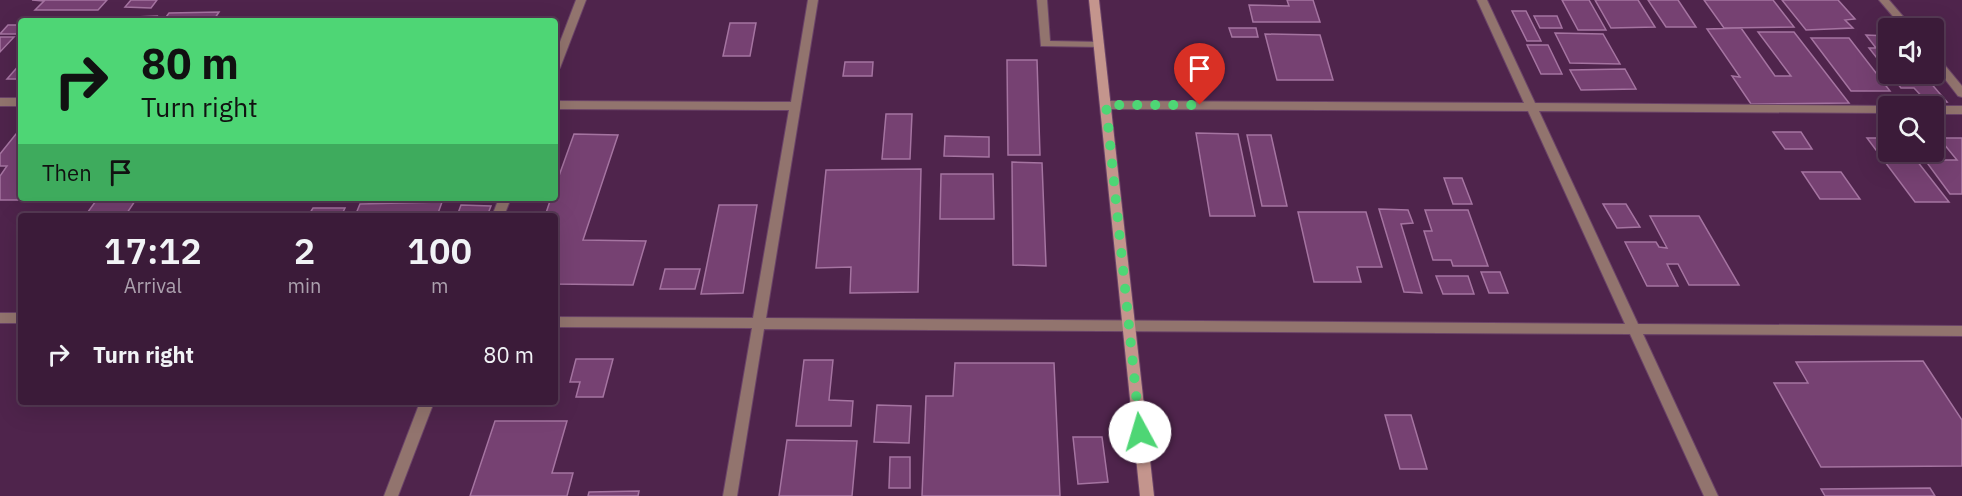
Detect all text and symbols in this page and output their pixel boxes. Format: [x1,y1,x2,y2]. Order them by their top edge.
map controls [1878,18,1944,162]
button: sound [1878,18,1944,84]
text: 80 m [141,36,239,91]
icon: right [42,42,120,120]
pin [1174,43,1225,105]
icon: arrive [1183,52,1216,85]
text: Turn right [141,89,258,124]
button: search [1878,96,1944,162]
icon: arrive [104,156,137,189]
text: Then [42,158,92,187]
text: 17:12 [104,227,202,274]
text: 2 [294,227,315,274]
text: 100 [407,227,472,274]
text: Arrival [124,272,182,299]
text: min [288,272,321,299]
text: m [431,272,448,299]
icon: right [42,338,75,371]
text: Turn right [93,340,194,369]
text: 80 m [483,340,534,369]
position arrow [1108,400,1172,464]

